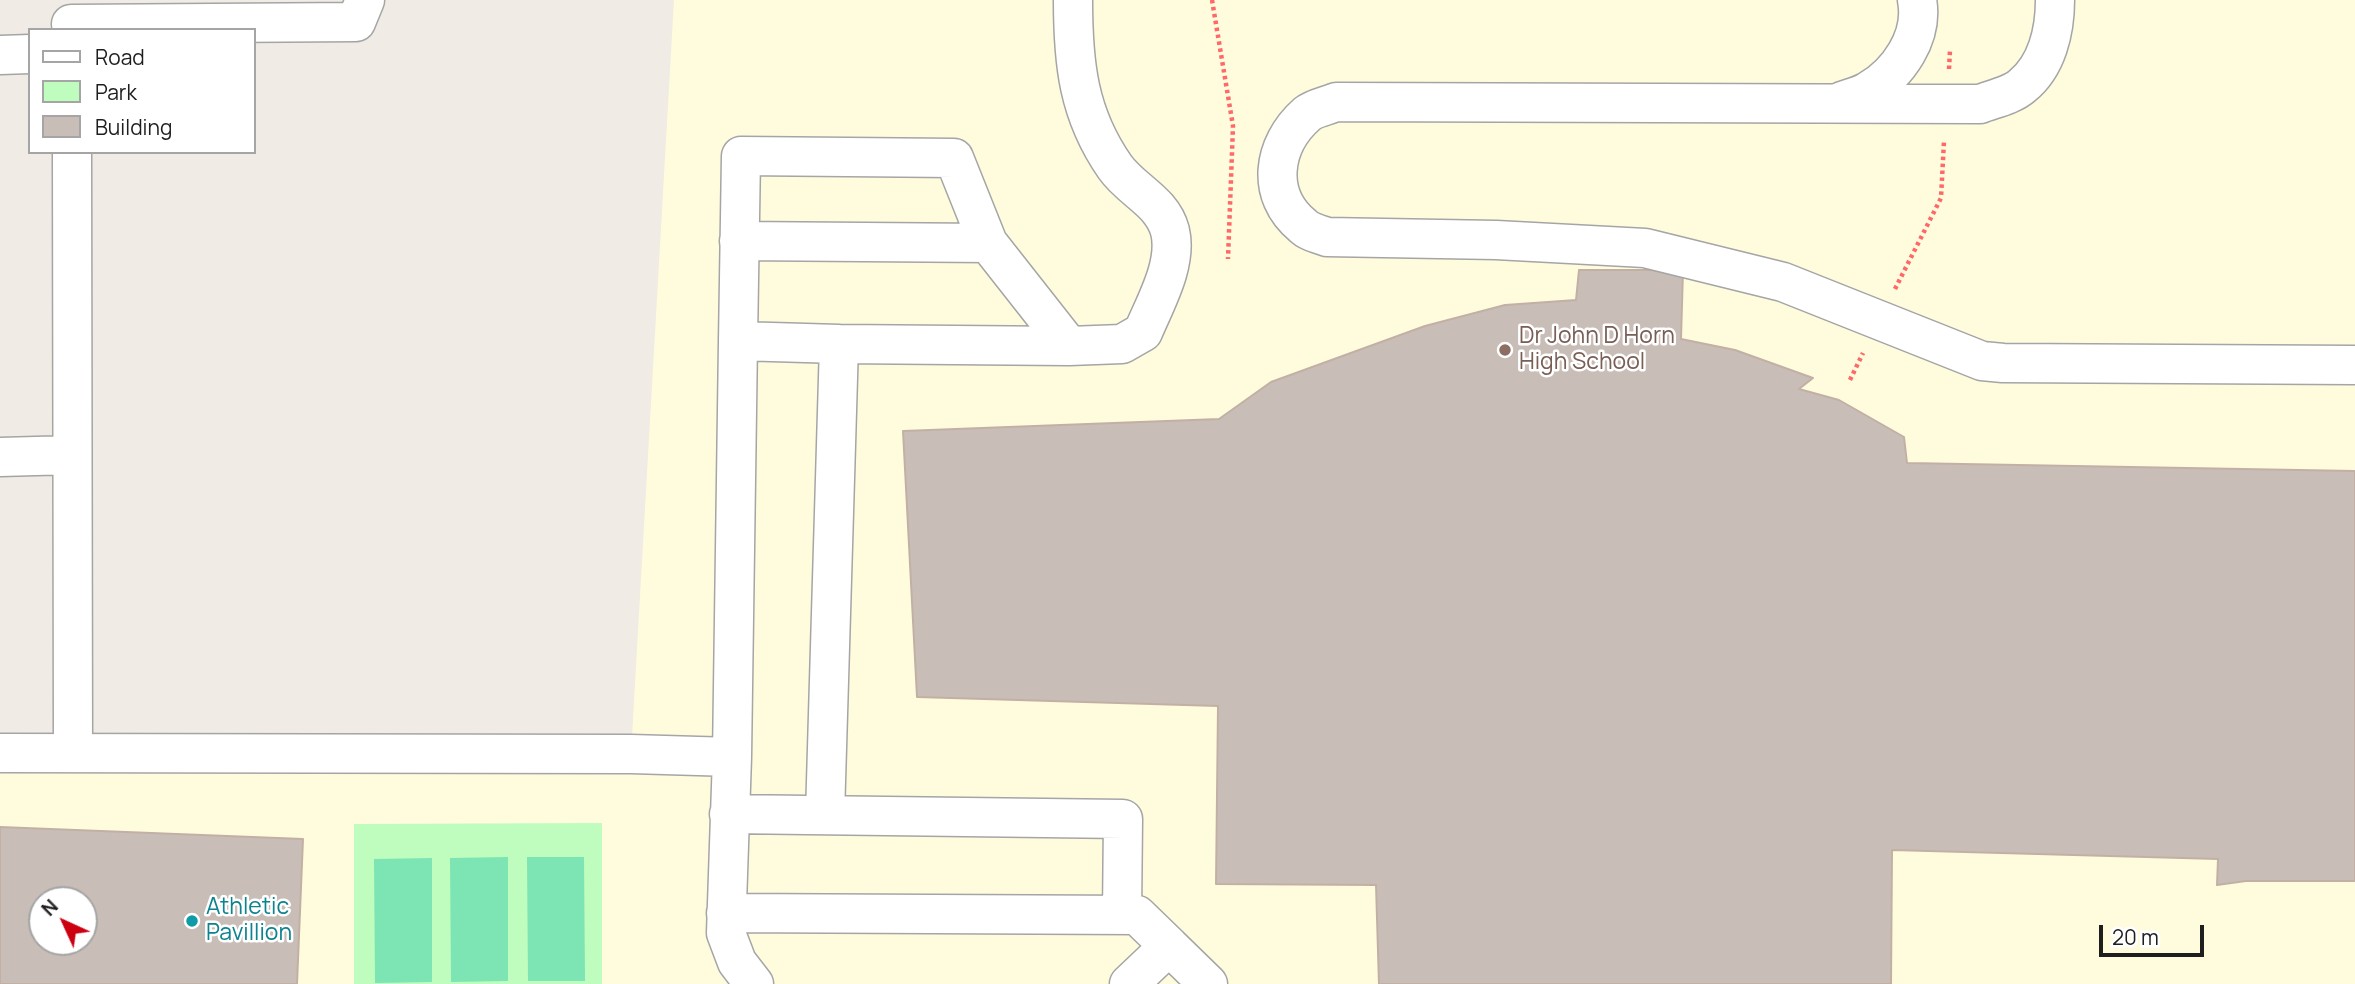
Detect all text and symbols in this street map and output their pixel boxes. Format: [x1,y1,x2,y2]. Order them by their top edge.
legend [28,28,256,154]
text: Road [95,43,145,71]
text: Park [95,78,137,106]
text: Building [95,113,172,141]
place label: Dr John D Horn High School [1519,323,1675,377]
marker: Dr John D Horn High School [1497,342,1513,358]
north arrow [28,886,98,956]
text: N [36,894,64,922]
place label: Athletic Pavillion [206,894,292,948]
scale bar [2103,911,2208,955]
marker: Athletic Pavillion [184,913,200,929]
text: 20 m [2112,923,2159,951]

